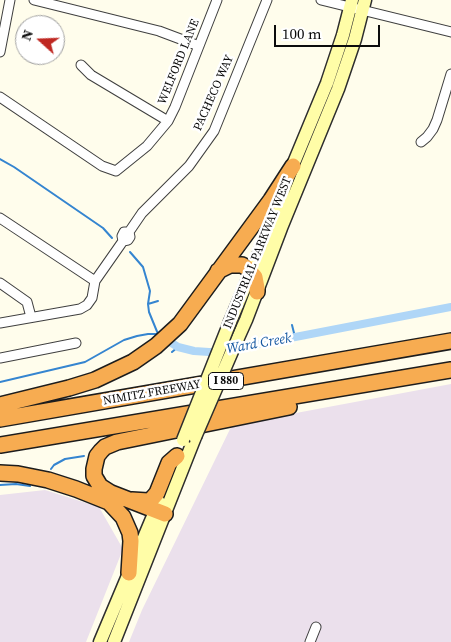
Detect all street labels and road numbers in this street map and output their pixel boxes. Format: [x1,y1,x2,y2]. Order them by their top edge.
street label: WELFORD LANE [155,17,203,107]
street label: PACHECO WAY [191,53,237,133]
street label: INDUSTRIAL PARKWAY WEST [221,175,295,331]
road number: I 880 [208,372,244,390]
street label: NIMITZ FREEWAY [102,377,202,409]

